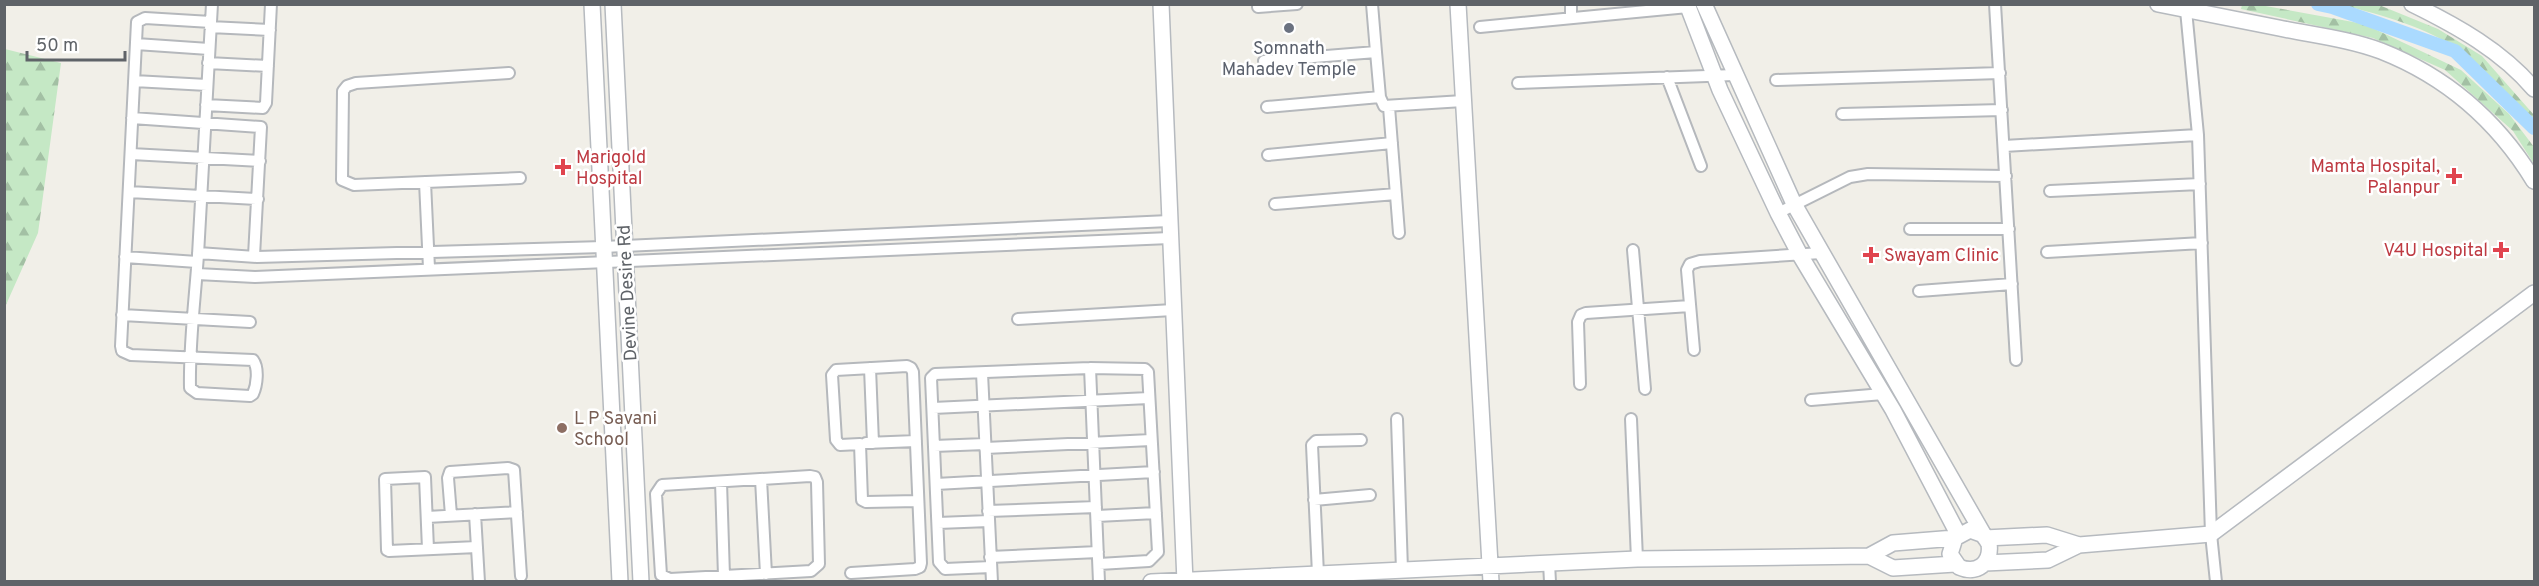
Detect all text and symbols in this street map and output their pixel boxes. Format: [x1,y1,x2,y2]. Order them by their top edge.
marker: Somnath Mahadev Temple [1282,21,1296,35]
scale bar [27,24,124,62]
text: 50 m [36,35,78,58]
place label: Somnath Mahadev Temple [1222,38,1356,82]
place label: Marigold Hospital [576,147,646,191]
place label: Mamta Hospital, Palanpur [2311,156,2440,200]
marker: Marigold Hospital [554,158,572,176]
marker: Mamta Hospital, Palanpur [2445,167,2463,185]
street label: Devine Desire Rd [613,224,644,362]
place label: V4U Hospital [2384,240,2488,263]
marker: V4U Hospital [2492,241,2510,259]
place label: Swayam Clinic [1884,245,1999,268]
marker: Swayam Clinic [1862,246,1880,264]
place label: L P Savani School [574,408,657,452]
marker: L P Savani School [555,421,569,435]

